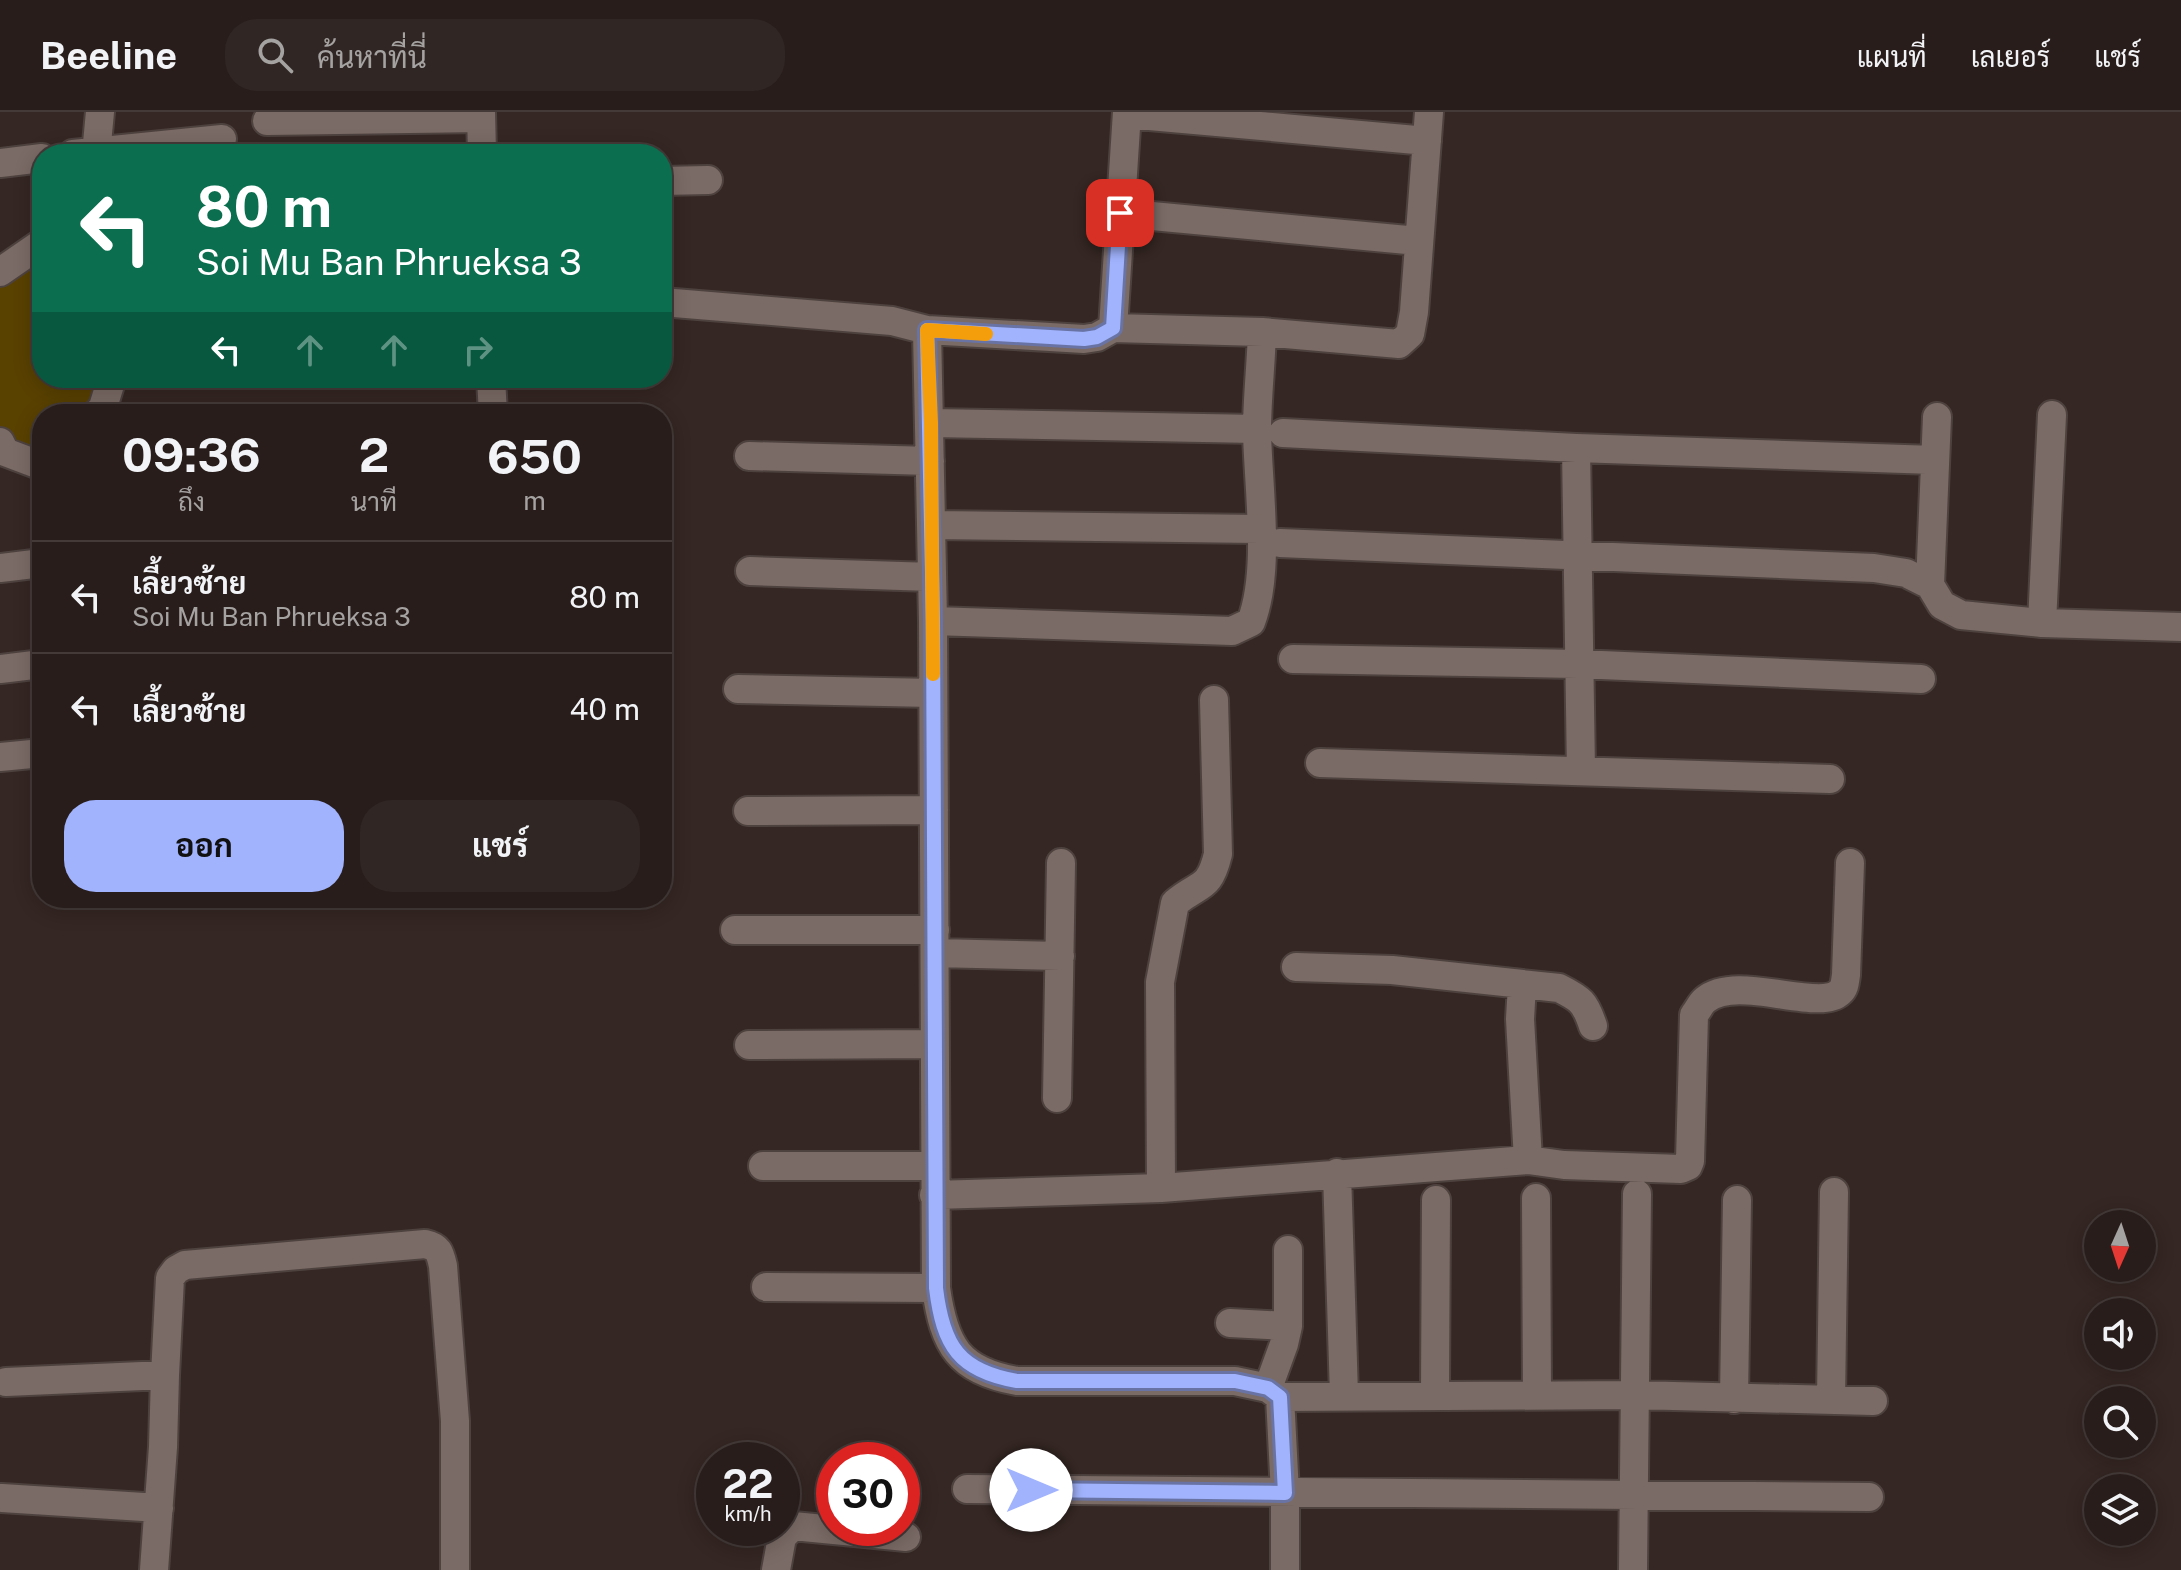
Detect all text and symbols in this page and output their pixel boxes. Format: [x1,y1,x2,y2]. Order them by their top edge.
search box [225,19,785,91]
text: Beeline [40,33,177,78]
icon: search [253,33,297,77]
text: ค้นหาที่นี่ [317,39,427,75]
text: แผนที่ [1857,40,1927,73]
text: เลเยอร์ [1971,40,2050,73]
text: แชร์ [2094,40,2141,73]
text: 80 m [196,174,332,240]
icon: left [64,176,168,280]
pin [1086,179,1154,247]
icon: arrive [1098,191,1142,235]
text: Soi Mu Ban Phrueksa 3 [196,241,582,283]
icon: left [204,328,248,372]
icon: ahead [288,328,332,372]
icon: ahead [372,328,416,372]
icon: right [456,328,500,372]
text: 09:36 [122,426,261,483]
text: 2 [359,426,389,483]
text: 650 [487,428,582,485]
text: m [523,485,546,516]
text: ถึง [178,486,205,517]
text: นาที [351,486,397,517]
text: เลี้ยวซ้าย [132,565,246,601]
icon: left [64,575,108,619]
text: 80 m [569,579,640,615]
text: Soi Mu Ban Phrueksa 3 [132,601,411,632]
icon: left [64,687,108,731]
text: 40 m [570,691,640,727]
text: เลี้ยวซ้าย [132,693,246,729]
button: ออก [64,800,344,892]
button: แชร์ [360,800,640,892]
north arrow [2084,1210,2156,1282]
map controls [2084,1210,2156,1546]
button: sound [2084,1298,2156,1370]
button: search [2084,1386,2156,1458]
speed limit sign: 30 [816,1442,920,1546]
position arrow [989,1448,1073,1532]
text: 22 [723,1460,773,1507]
button: layers [2084,1474,2156,1546]
text: km/h [724,1502,772,1526]

